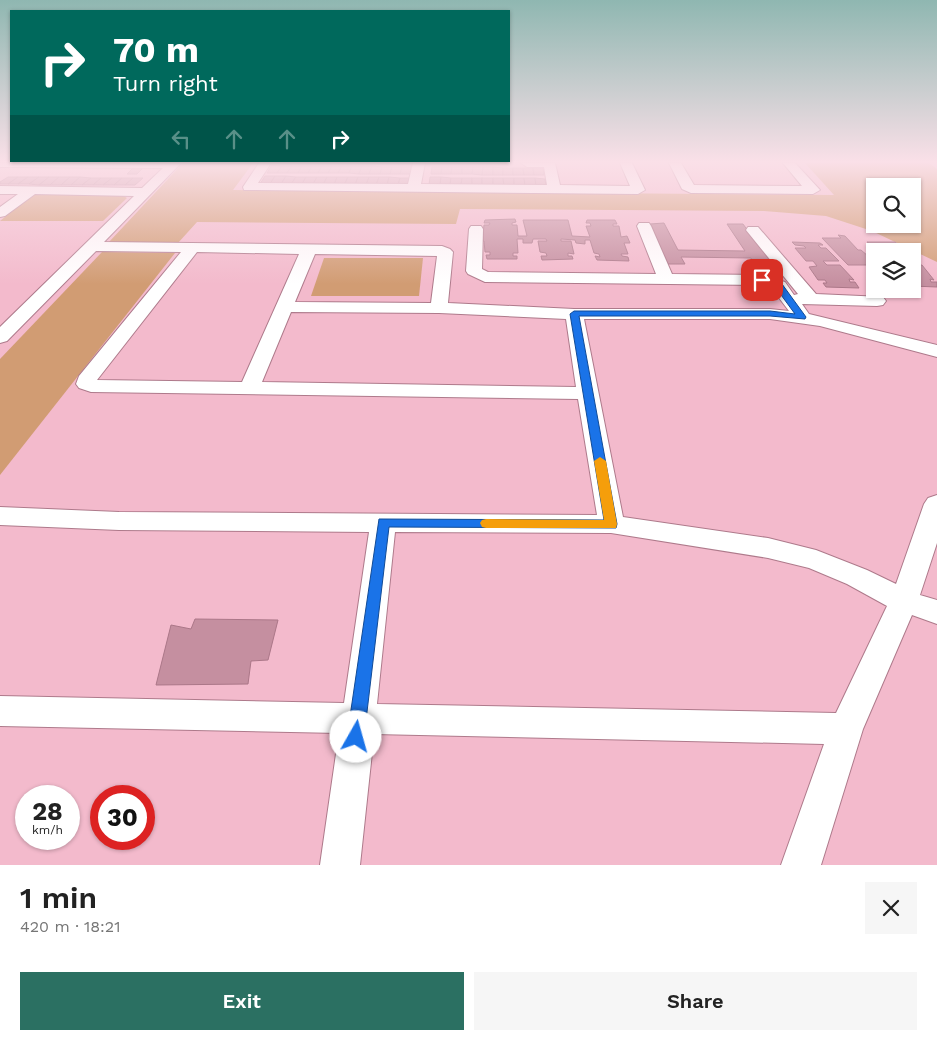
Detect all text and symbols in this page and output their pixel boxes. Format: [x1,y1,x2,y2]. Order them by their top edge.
text: 70 m [113,29,199,71]
icon: right [30,30,95,95]
text: Turn right [113,71,218,96]
icon: left [167,125,195,153]
icon: ahead [220,125,248,153]
icon: ahead [273,125,301,153]
icon: right [326,125,354,153]
map controls [866,178,921,298]
button: search [866,178,921,233]
button: layers [866,243,921,298]
pin [741,259,783,301]
icon: arrive [748,266,776,294]
position arrow [329,710,381,762]
speed limit sign: 30 [90,785,155,850]
text: 28 [32,797,63,826]
text: km/h [32,823,63,837]
text: 1 min [20,880,97,915]
button: close [865,882,917,934]
text: 420 m · 18:21 [20,917,120,936]
button: Exit [20,972,464,1030]
button: Share [474,972,917,1030]

